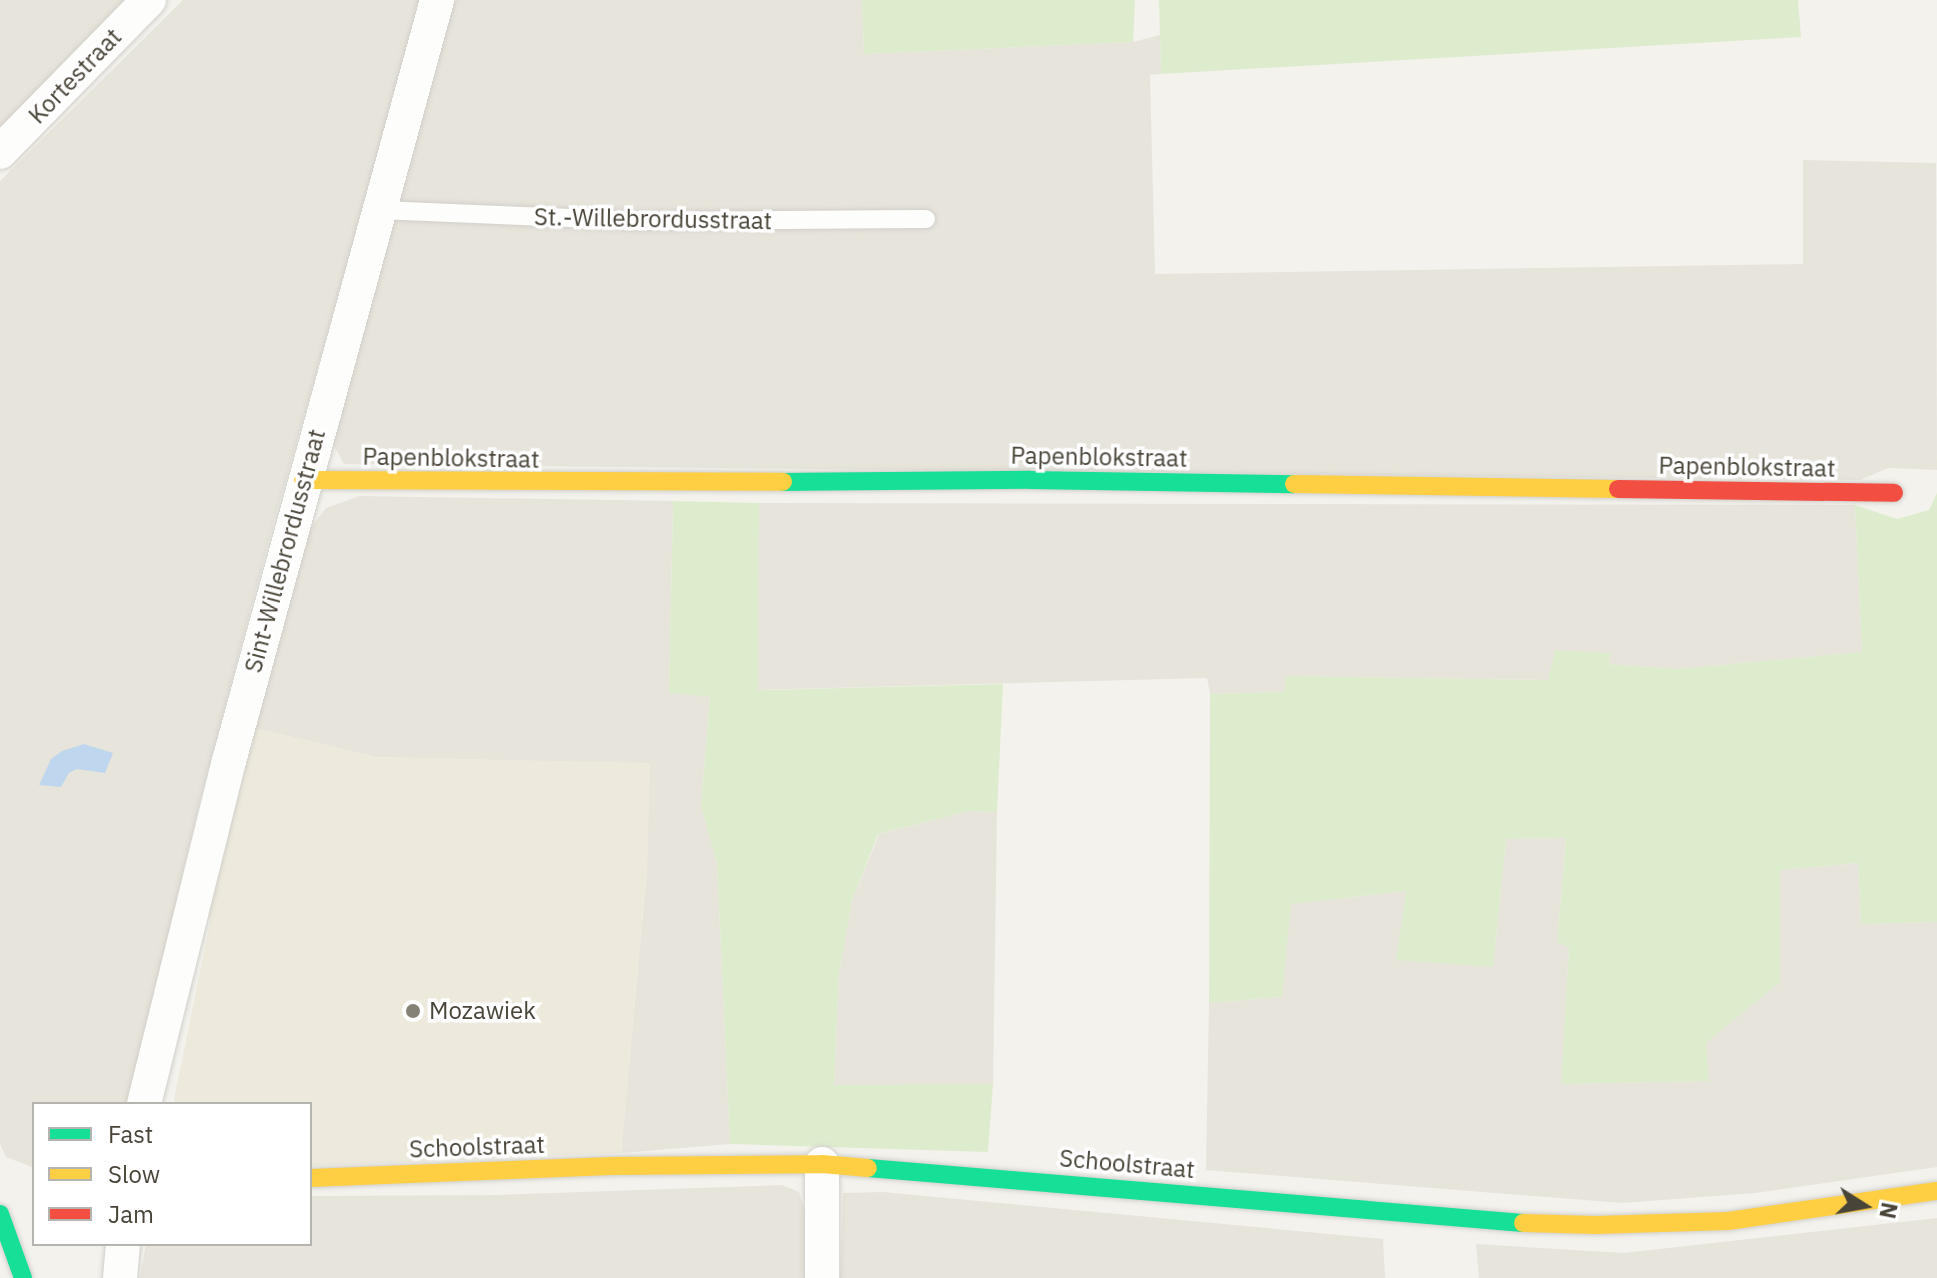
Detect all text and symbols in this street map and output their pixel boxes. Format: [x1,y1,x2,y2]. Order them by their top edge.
street label: Kortestraat [23,22,127,130]
street label: St.-Willebrordusstraat [534,203,772,235]
street label: Sint-Willebrordusstraat [239,426,331,676]
street label: Papenblokstraat [1010,441,1188,473]
street label: Papenblokstraat [362,442,540,474]
street label: Papenblokstraat [1658,451,1836,483]
place label: Mozawiek [429,997,536,1025]
marker: Mozawiek [404,1002,422,1020]
legend [32,1102,312,1246]
text: Fast [108,1118,153,1150]
street label: Schoolstraat [409,1130,545,1164]
street label: Schoolstraat [1058,1144,1196,1184]
text: Slow [108,1158,160,1190]
north arrow [1825,1166,1905,1246]
text: Jam [108,1198,154,1230]
text: N [1873,1200,1905,1221]

